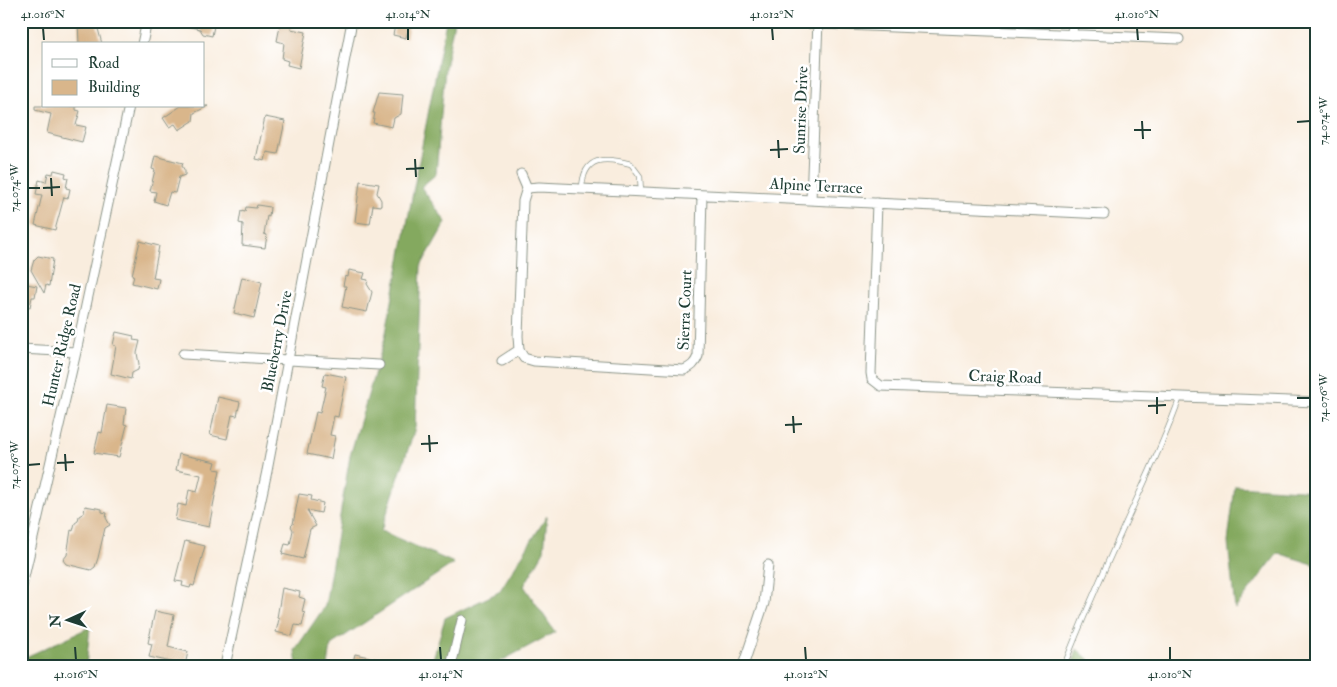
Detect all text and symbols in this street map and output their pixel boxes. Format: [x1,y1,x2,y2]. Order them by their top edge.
text: 41.016°N [21,7,65,22]
text: 41.014°N [386,7,431,22]
text: 41.012°N [750,7,794,22]
text: 41.010°N [1115,7,1159,22]
legend [42,42,205,108]
text: Road [88,54,120,73]
street label: Sunrise Drive [789,66,813,154]
text: Building [88,78,140,97]
text: 74.074°W [1316,96,1331,145]
text: 74.074°W [7,163,22,212]
street label: Alpine Terrace [768,174,863,199]
street label: Sierra Court [674,269,696,351]
street label: Hunter Ridge Road [38,282,86,409]
street label: Blueberry Drive [257,288,297,394]
street label: Craig Road [968,366,1042,388]
text: 74.076°W [1316,373,1331,422]
text: 74.076°W [7,440,22,489]
north arrow [42,594,92,644]
text: N [47,613,64,628]
text: 41.016°N [54,667,98,682]
text: 41.014°N [419,667,464,682]
text: 41.012°N [784,667,828,682]
text: 41.010°N [1148,667,1192,682]

